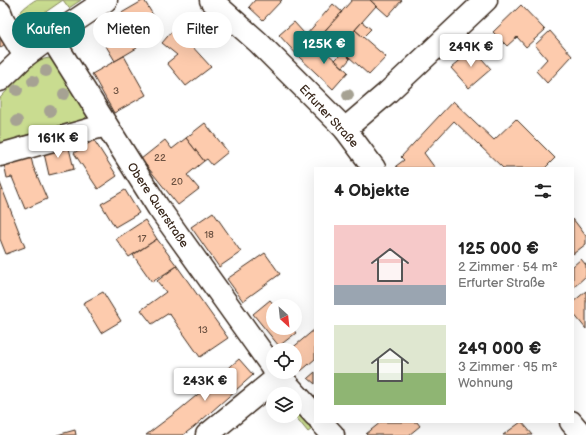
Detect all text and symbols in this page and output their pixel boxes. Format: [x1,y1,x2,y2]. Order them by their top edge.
chip: Kaufen [12,12,85,48]
chip: Mieten [93,12,164,48]
chip: Filter [172,12,232,48]
pin: 125K € [291,31,357,65]
pin: 249K € [438,34,504,68]
text: 125K € [303,36,345,52]
text: 249K € [449,39,493,55]
street label: Erfurter Straße [296,82,362,151]
house number: 3 [113,85,119,97]
pin: 161K € [25,125,91,159]
text: 161K € [38,130,78,146]
house number: 22 [154,152,166,164]
street label: Obere Querstraße [124,160,192,251]
house number: 20 [171,176,183,188]
icon: filters [532,180,554,202]
text: 4 Objekte [334,181,410,201]
house number: 18 [204,229,214,241]
house number: 17 [138,233,146,245]
text: 125 000 € [458,239,539,259]
icon: home [366,241,414,289]
text: 2 Zimmer · 54 m² [458,259,558,275]
text: Erfurter Straße [458,275,545,291]
north arrow [266,299,302,335]
map controls [266,299,302,423]
house number: 13 [198,324,208,336]
text: 249 000 € [458,339,541,359]
icon: home [366,341,414,389]
button: locate [266,343,302,379]
text: 3 Zimmer · 95 m² [458,359,558,375]
pin: 243K € [172,368,238,402]
text: 243K € [183,373,227,389]
text: Wohnung [458,375,513,391]
button: layers [266,387,302,423]

